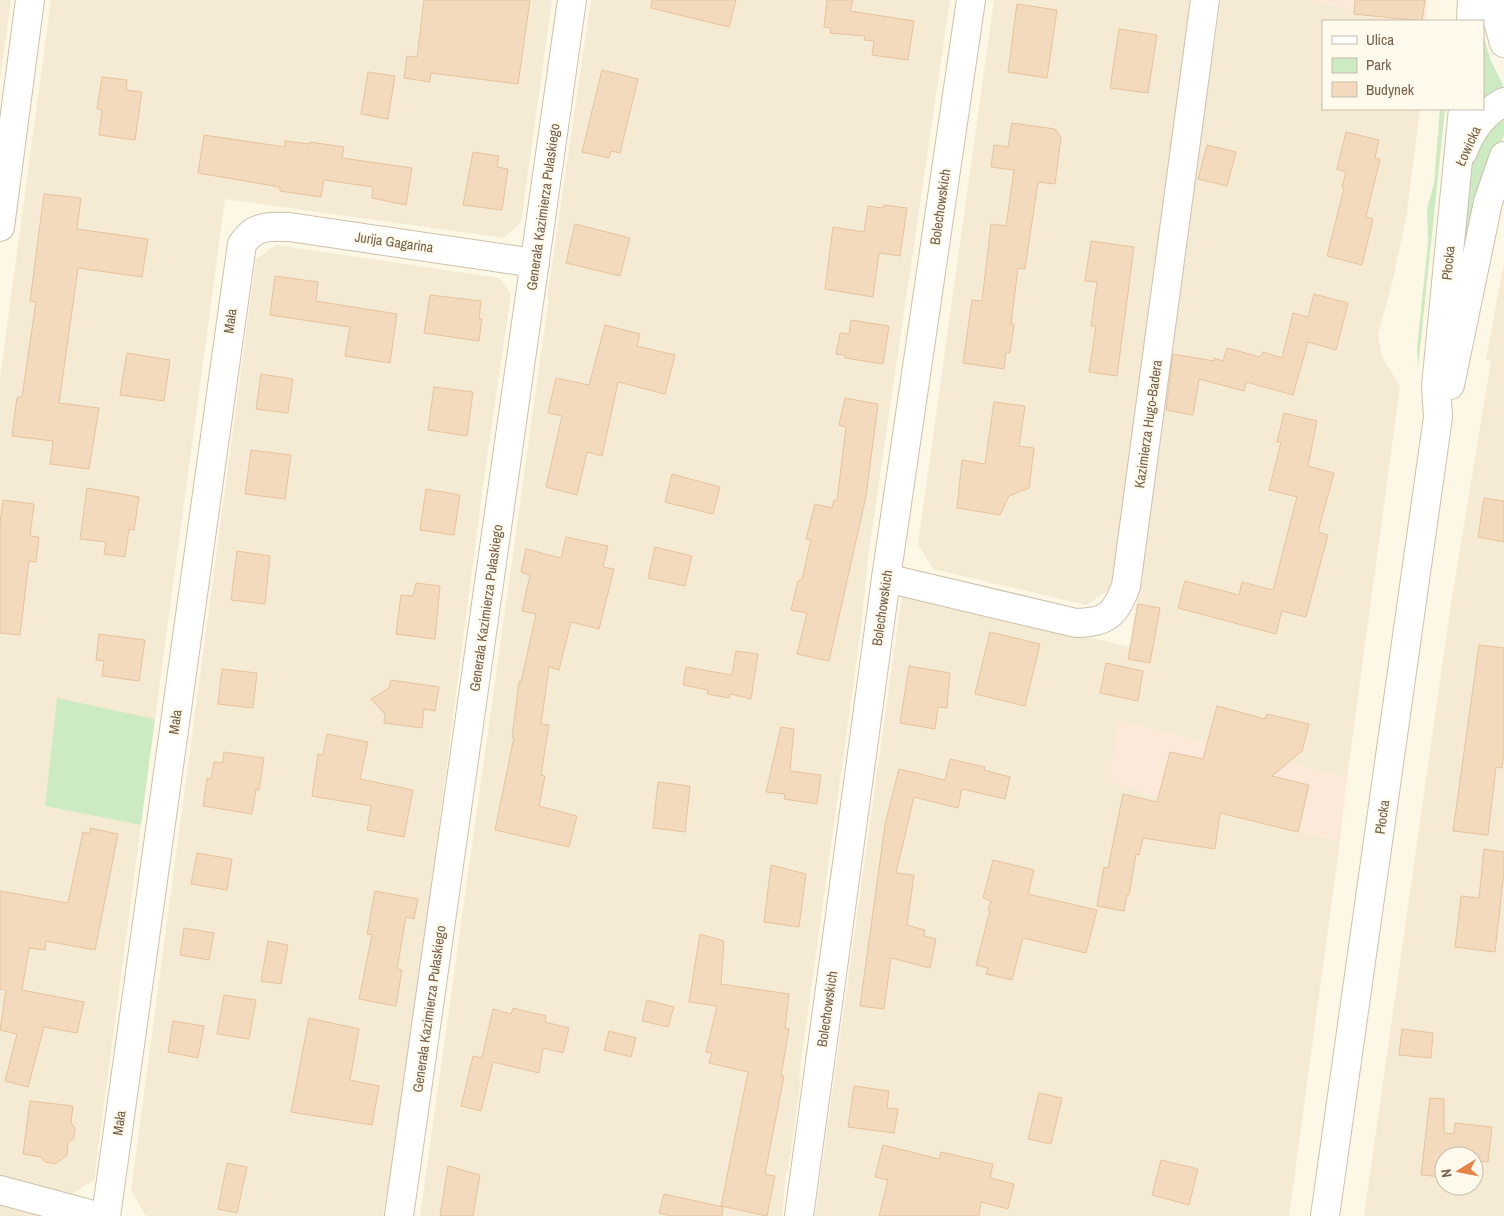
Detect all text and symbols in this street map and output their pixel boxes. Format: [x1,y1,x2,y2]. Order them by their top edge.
legend [1322,20,1484,110]
text: Ulica [1366,29,1394,50]
text: Park [1366,54,1392,75]
text: Budynek [1366,79,1415,100]
street label: Generała Kazimierza Pułaskiego [522,122,564,292]
street label: Łowicka [1451,123,1485,169]
street label: Bolechowskich [926,168,954,246]
street label: Jurija Gagarina [354,228,435,257]
street label: Płocka [1438,244,1459,281]
street label: Mała [219,307,241,335]
street label: Kazimierza Hugo-Badera [1130,358,1166,489]
street label: Generała Kazimierza Pułaskiego [465,523,507,693]
street label: Bolechowskich [868,569,896,647]
street label: Mała [164,708,186,736]
street label: Płocka [1371,798,1393,835]
street label: Generała Kazimierza Pułaskiego [408,924,450,1094]
street label: Bolechowskich [813,970,841,1048]
street label: Mała [108,1109,130,1137]
north arrow [1434,1146,1484,1196]
text: N [1437,1168,1456,1179]

